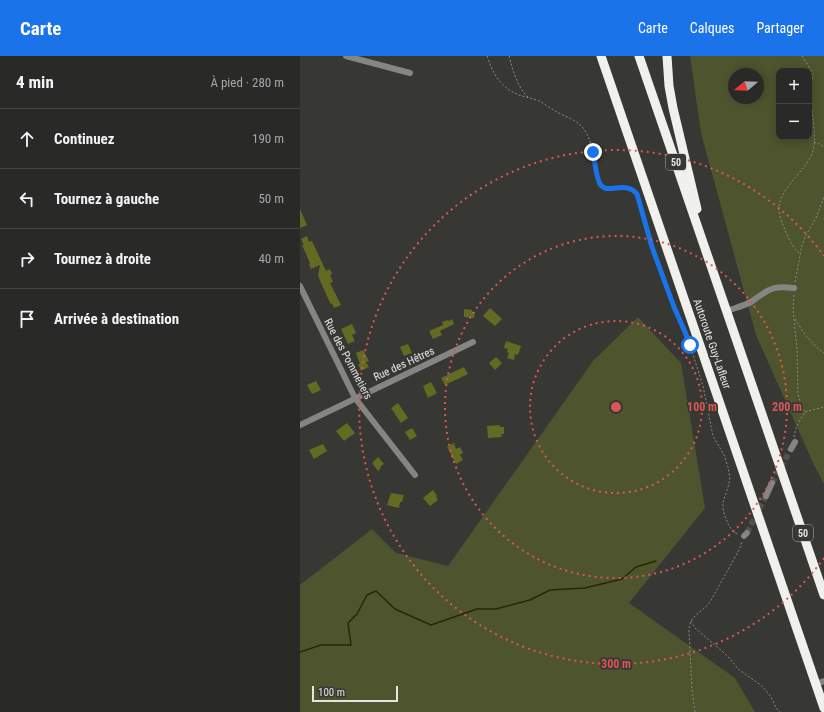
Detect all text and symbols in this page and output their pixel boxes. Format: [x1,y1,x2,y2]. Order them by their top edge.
text: Carte [20,17,61,40]
text: Carte [638,20,668,36]
text: Calques [690,20,734,36]
text: Partager [756,20,804,36]
north arrow [728,68,764,104]
map controls [776,68,812,140]
button: + [776,68,812,104]
text: 4 min [16,72,54,92]
text: À pied · 280 m [210,75,284,90]
button: − [776,104,812,140]
icon: ahead [16,128,38,150]
text: Continuez [54,130,115,148]
text: 190 m [252,131,284,146]
route end [584,143,602,161]
road number: 50 [666,154,686,170]
icon: left [16,188,38,210]
text: Tournez à gauche [54,190,159,208]
text: 50 m [258,191,284,206]
icon: right [16,248,38,270]
text: Tournez à droite [54,250,151,268]
text: 40 m [258,251,284,266]
street label: Autoroute Guy-Lafleur [691,297,734,391]
icon: arrive [16,308,38,330]
text: Arrivée à destination [54,310,179,328]
street label: Rue des Pommetiers [321,316,375,402]
route start [681,336,699,354]
street label: Rue des Hêtres [372,344,436,384]
centre of rings [609,400,623,414]
text: 100 m [687,400,717,414]
text: 200 m [772,400,802,414]
road number: 50 [793,525,813,541]
text: 300 m [601,657,631,671]
scale bar [312,684,398,703]
text: 100 m [318,686,345,699]

